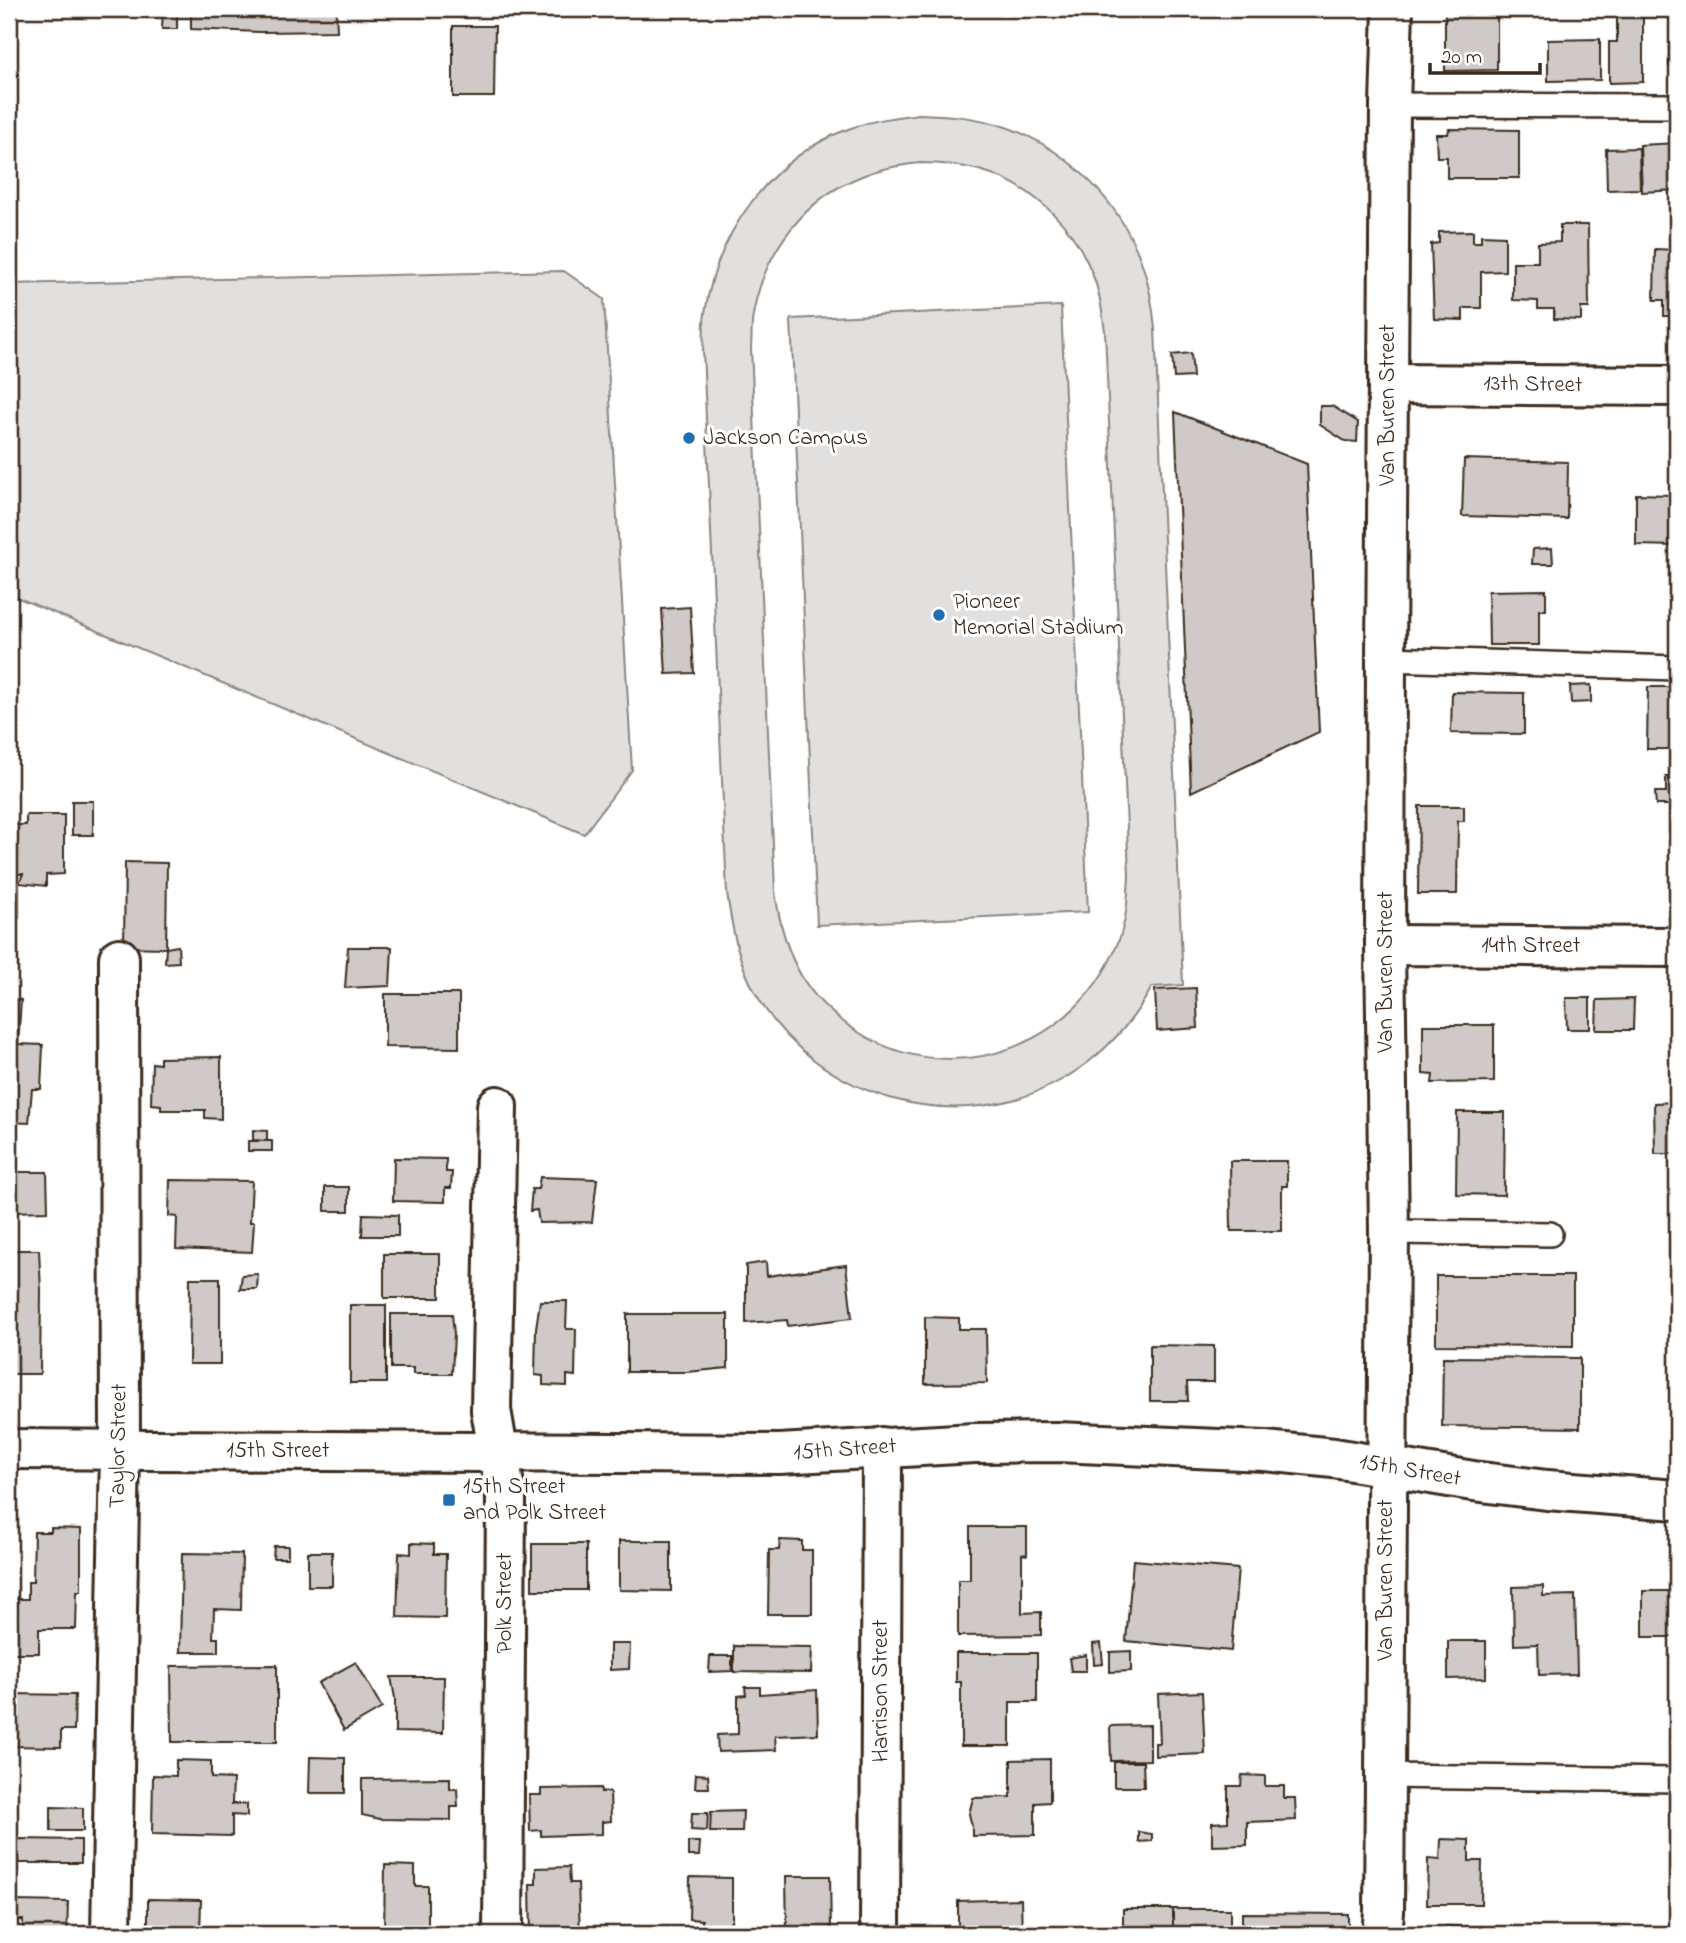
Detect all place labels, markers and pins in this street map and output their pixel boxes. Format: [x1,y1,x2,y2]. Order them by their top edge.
place label: Jackson Campus [703,422,868,455]
marker: Jackson Campus [681,430,697,446]
place label: Pioneer Memorial Stadium [953,586,1123,645]
marker: Pioneer Memorial Stadium [931,607,947,623]
place label: 15th Street and Polk Street [463,1471,607,1530]
marker: 15th Street and Polk Street [441,1492,457,1508]

